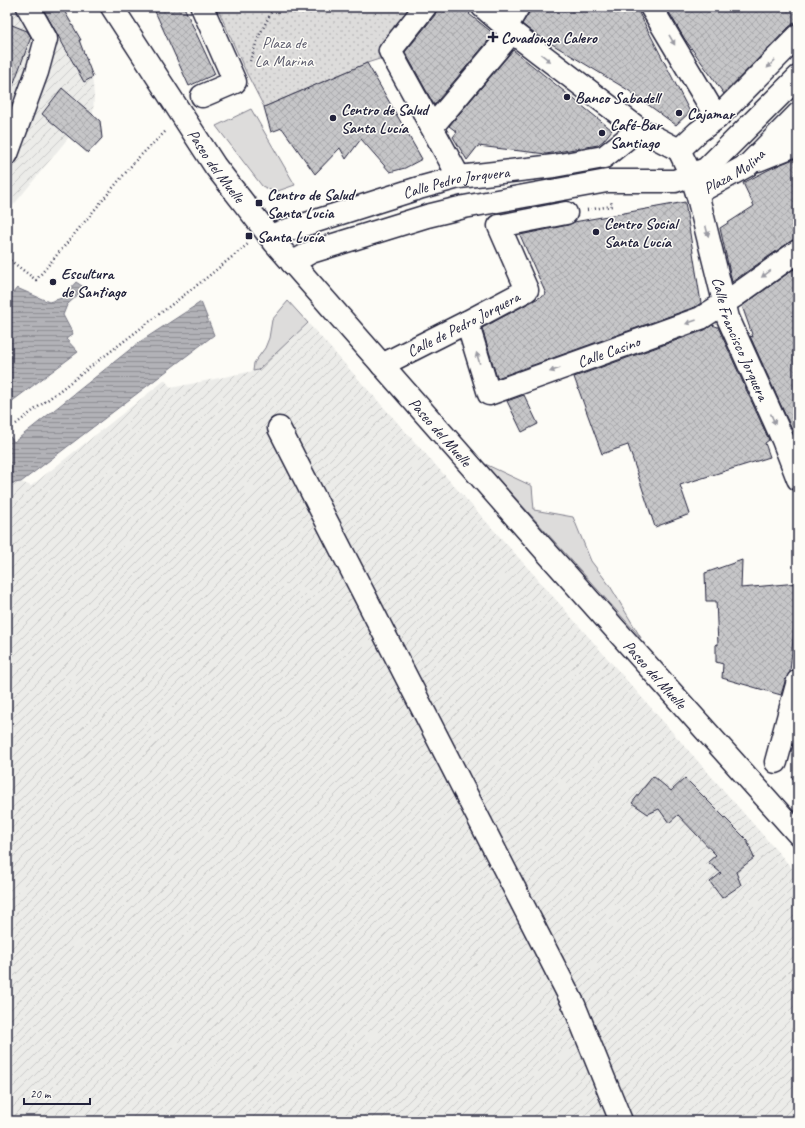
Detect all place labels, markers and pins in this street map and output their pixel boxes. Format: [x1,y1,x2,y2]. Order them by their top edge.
place label: Covadonga Calero [501,28,598,48]
marker: Covadonga Calero [488,32,498,42]
place label: Banco Sabadell [575,88,663,108]
marker: Banco Sabadell [562,92,572,102]
place label: Centro de Salud Santa Lucía [341,100,430,138]
place label: Cajamar [687,104,736,124]
marker: Cajamar [674,108,684,118]
marker: Centro de Salud Santa Lucía [328,113,338,123]
place label: Café-Bar Santiago [610,115,663,153]
marker: Café-Bar Santiago [597,128,607,138]
place label: Centro de Salud Santa Lucia [267,185,356,223]
marker: Centro de Salud Santa Lucia [254,198,264,208]
place label: Centro Social Santa Lucía [604,214,680,252]
place label: Santa Lucía [257,227,326,247]
marker: Centro Social Santa Lucía [591,227,601,237]
marker: Santa Lucía [244,231,254,241]
place label: Escultura de Santiago [61,264,128,302]
marker: Escultura de Santiago [48,277,58,287]

